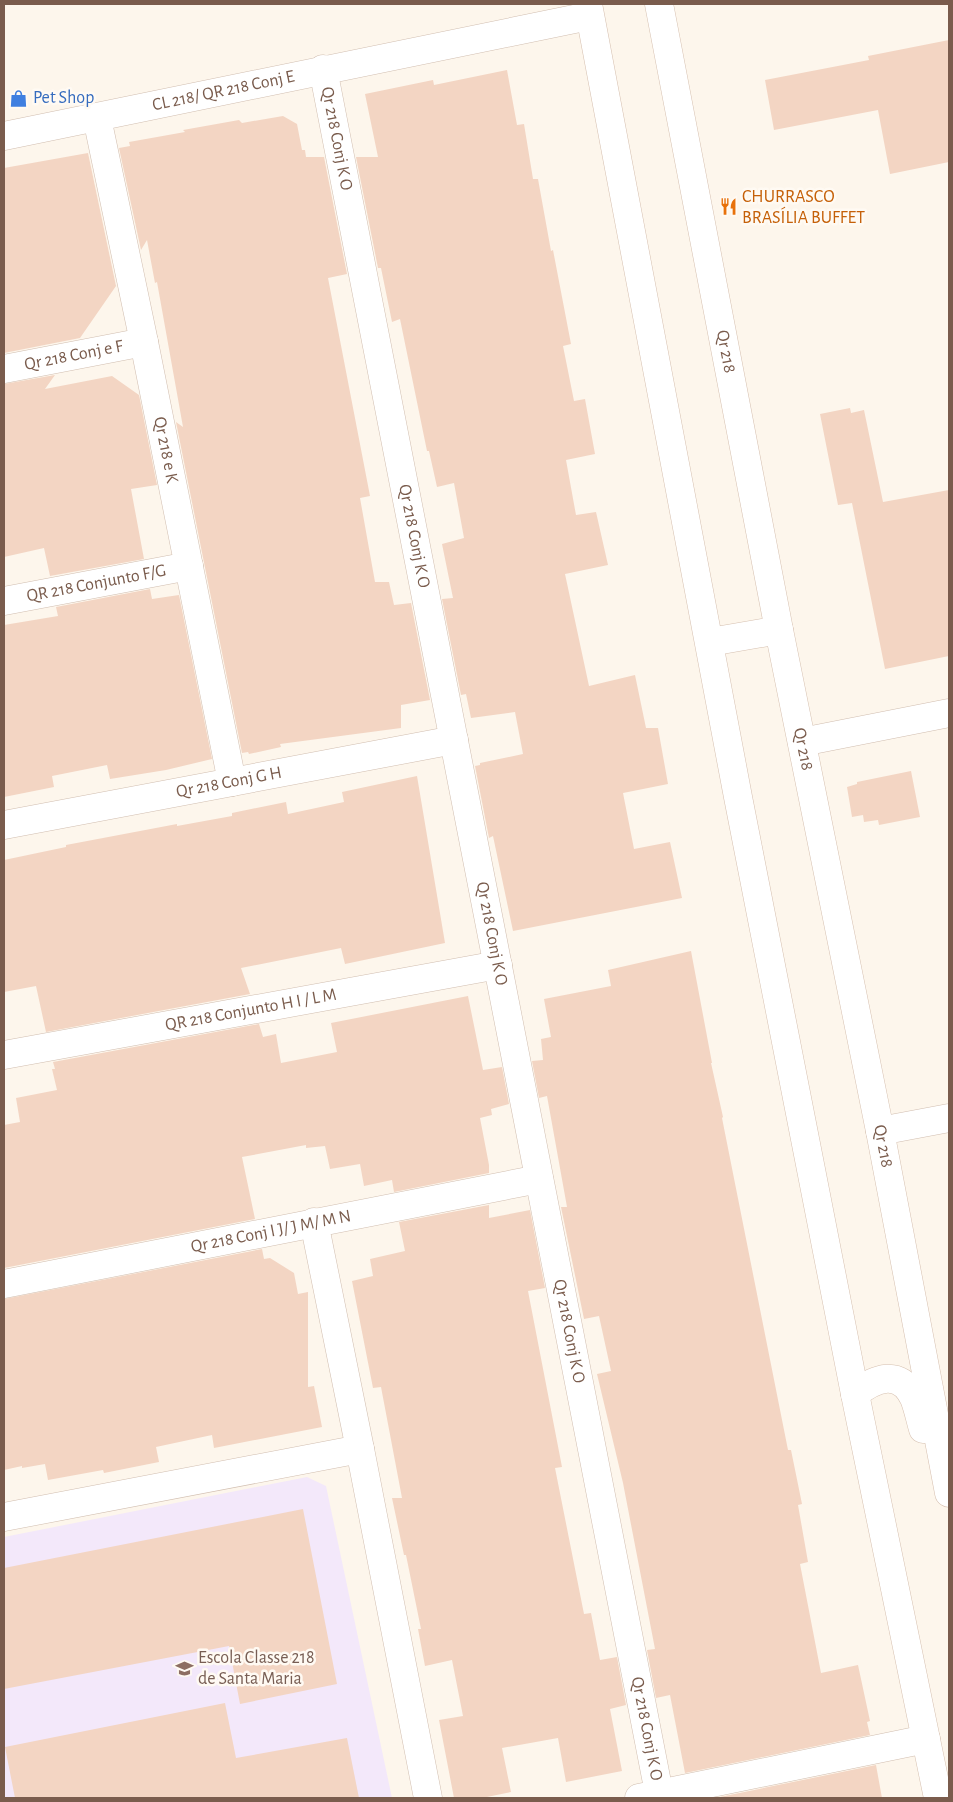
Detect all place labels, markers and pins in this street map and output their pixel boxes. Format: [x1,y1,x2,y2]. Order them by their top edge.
shop icon: Pet Shop [9,88,29,108]
place label: Pet Shop [33,89,94,107]
place label: CHURRASCO BRASÍLIA BUFFET [742,188,865,227]
restaurant icon: CHURRASCO BRASÍLIA BUFFET [718,197,738,217]
place label: Escola Classe 218 de Santa Maria [198,1649,314,1688]
school or university icon: Escola Classe 218 de Santa Maria [174,1658,194,1678]

